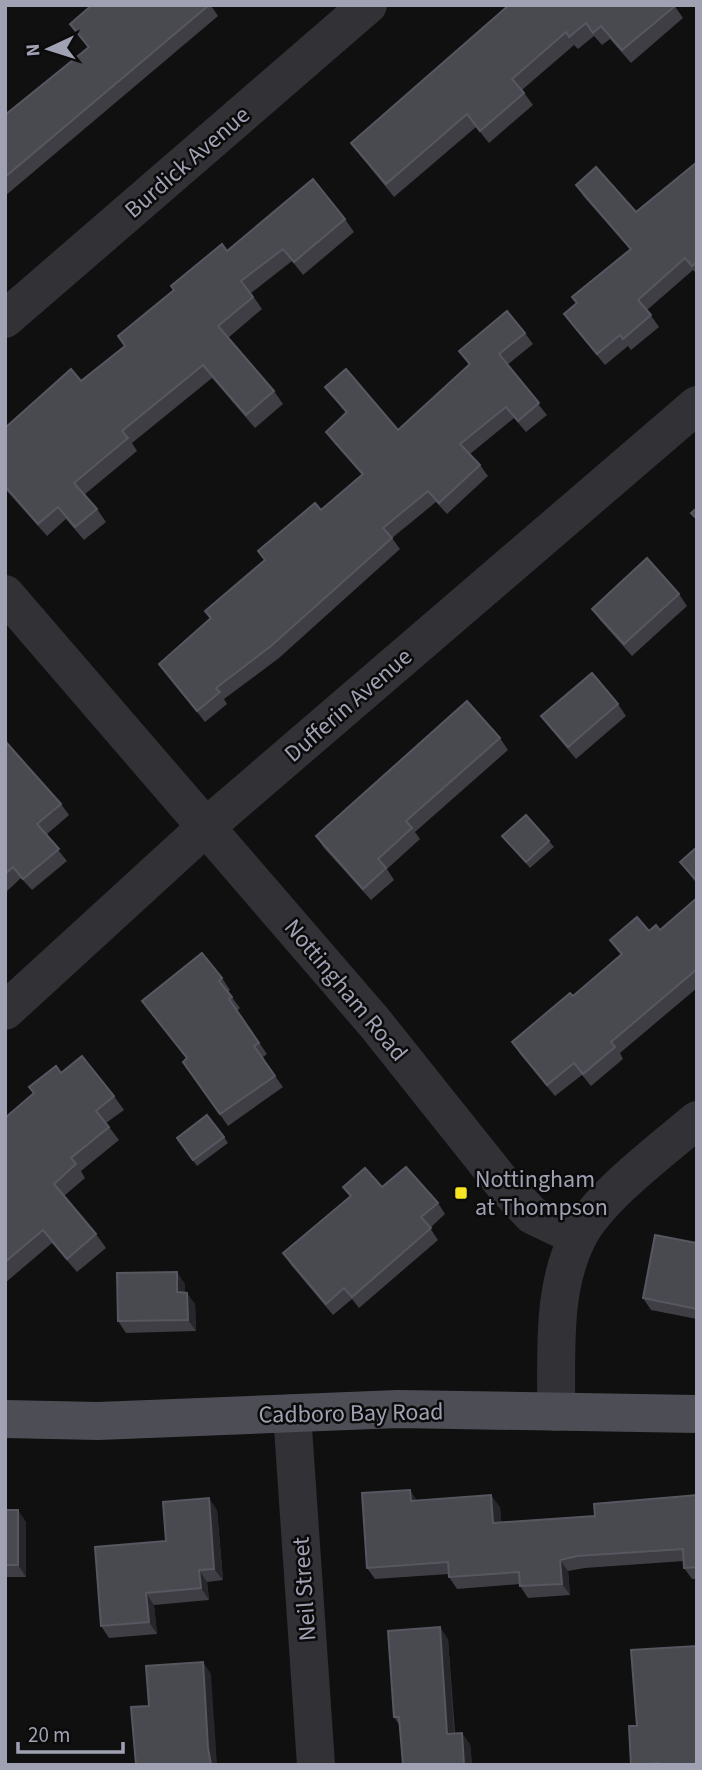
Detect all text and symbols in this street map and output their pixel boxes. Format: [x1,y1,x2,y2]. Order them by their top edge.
north arrow [14,14,84,84]
text: N [20,43,47,57]
street label: Burdick Avenue [117,98,258,227]
street label: Dufferin Avenue [277,640,420,771]
street label: Nottingham Road [276,912,416,1069]
place label: Nottingham at Thompson [475,1162,608,1225]
marker: Nottingham at Thompson [453,1185,469,1201]
street label: Cadboro Bay Road [258,1394,444,1433]
street label: Neil Street [283,1536,326,1642]
scale bar [18,1710,122,1754]
text: 20 m [28,1720,70,1750]

